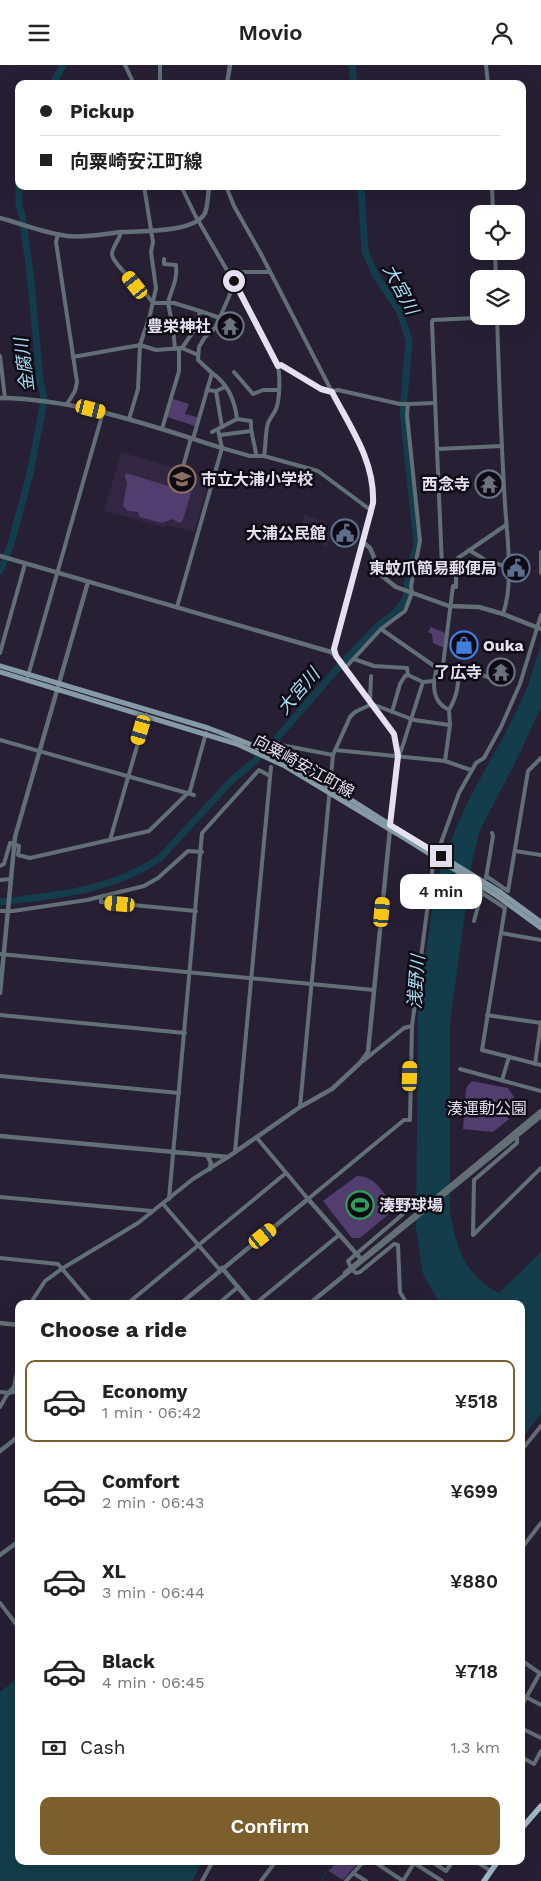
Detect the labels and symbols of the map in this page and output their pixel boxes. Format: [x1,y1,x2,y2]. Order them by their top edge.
water label: 大宮川 [379,260,424,320]
car [119,269,150,301]
route start [223,270,245,292]
temple icon: 豊栄神社 [215,311,245,341]
place label: 豊栄神社 [147,317,211,336]
water label: 金腐川 [10,335,38,393]
car [74,398,107,420]
school or university icon: 市立大浦小学校 [167,464,197,494]
temple icon: 西念寺 [474,469,504,499]
place label: 市立大浦小学校 [201,470,313,489]
place label: 西念寺 [422,475,470,494]
public building icon: 大浦公民館 [330,518,360,548]
place label: 大浦公民館 [246,524,326,543]
public building icon: 東蚊爪簡易郵便局 [501,553,531,583]
place label: 東蚊爪簡易郵便局 [369,559,497,578]
shop icon: Ouka [449,630,479,660]
place label: Ouka [483,636,525,655]
temple icon: 了広寺 [486,657,516,687]
water label: 大宮川 [272,662,325,718]
place label: 了広寺 [434,663,482,682]
car [129,714,152,746]
street label: 向粟崎安江町線 [250,731,358,801]
route end [430,845,452,867]
callout: 4 min [400,873,482,909]
car [104,895,135,913]
car [373,896,390,928]
water label: 浅野川 [404,952,428,1010]
car [401,1061,418,1091]
park label: 湊運動公園 [447,1099,527,1118]
sports icon: 湊野球場 [345,1190,375,1220]
place label: 湊野球場 [379,1196,443,1215]
car [246,1221,279,1251]

